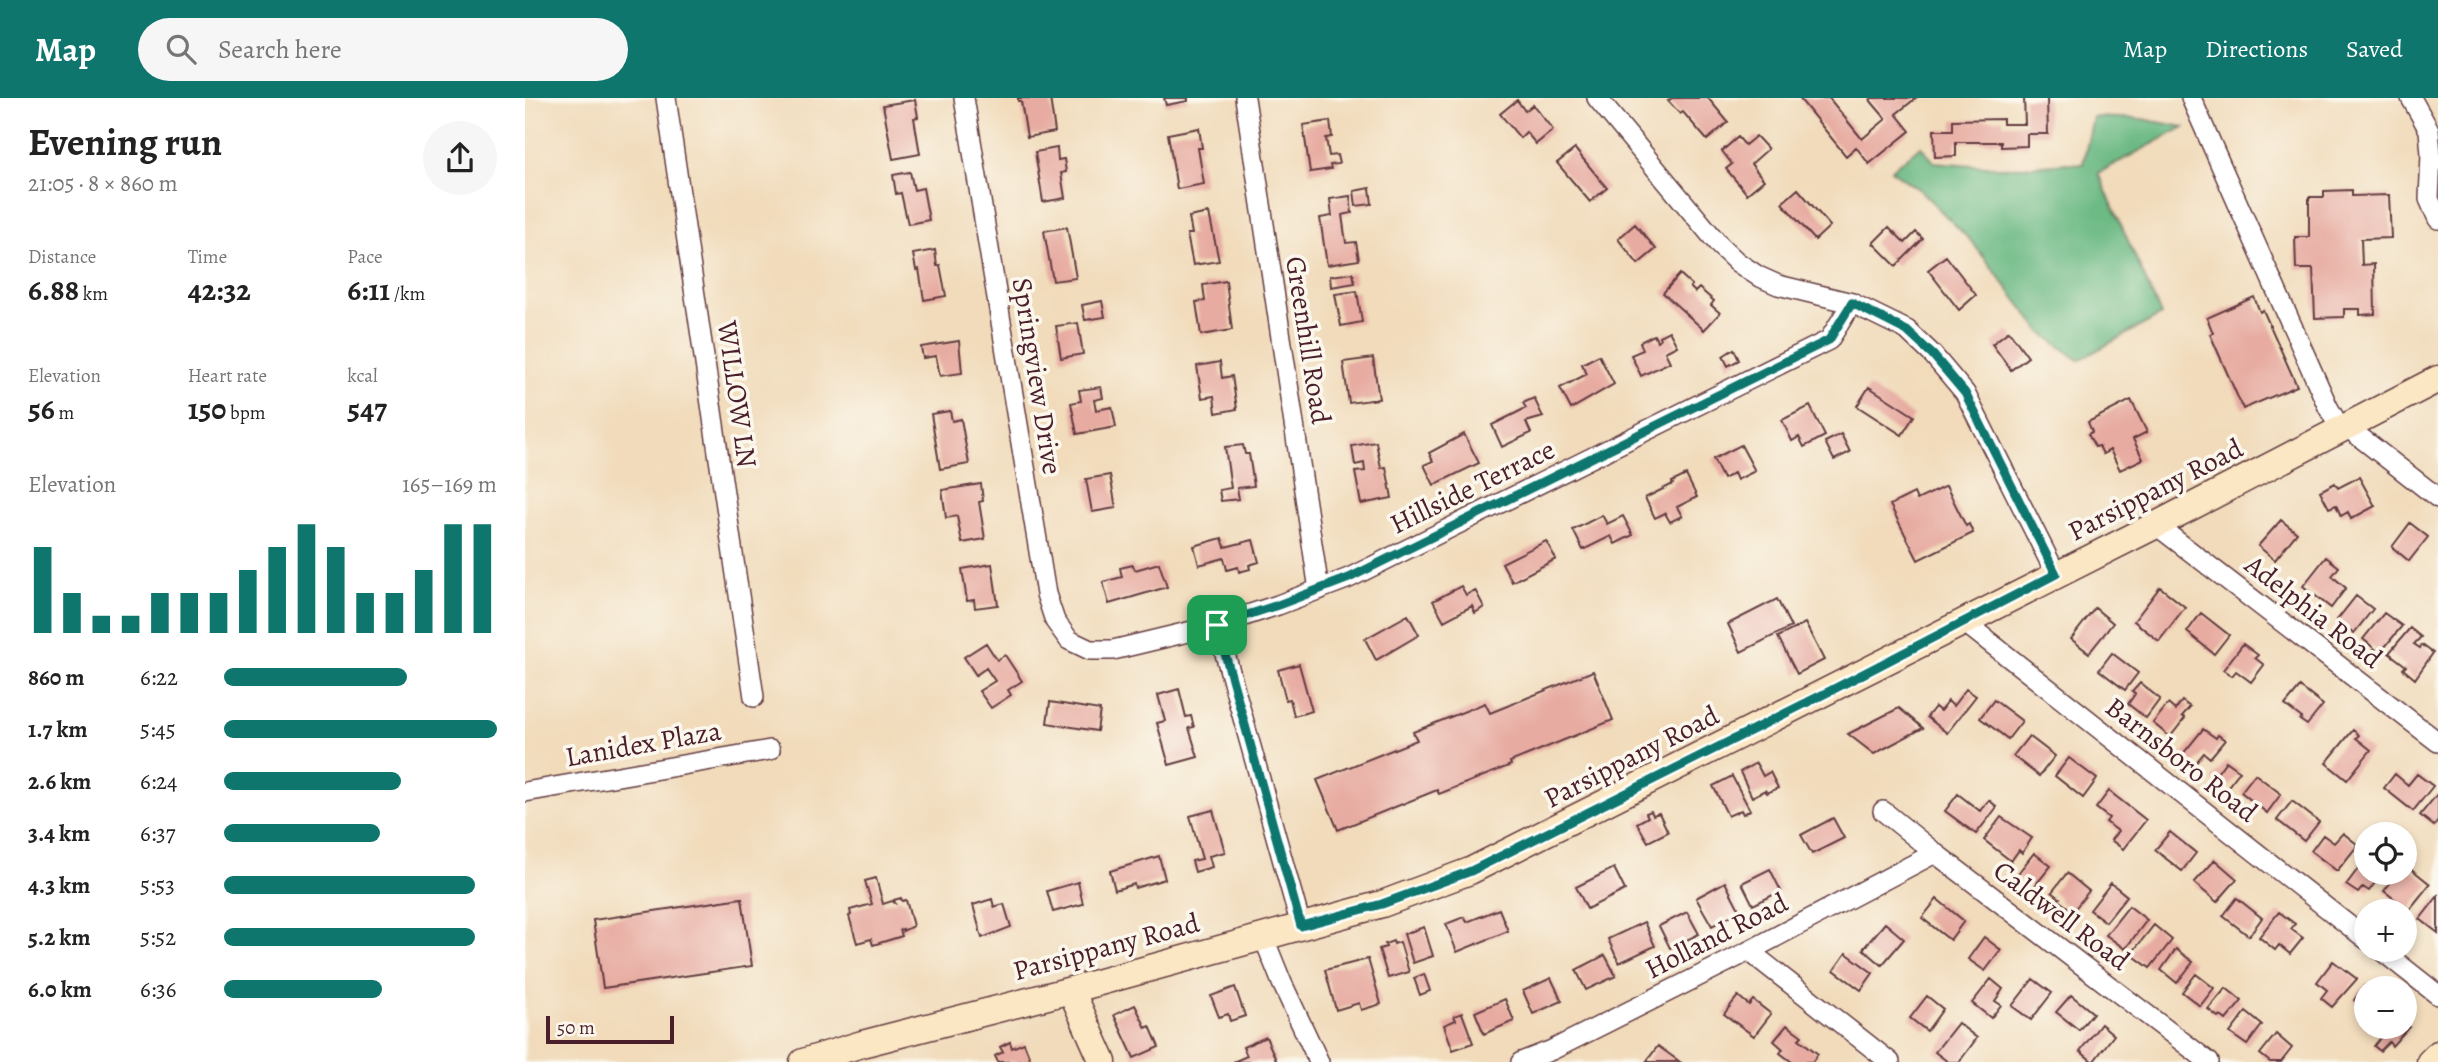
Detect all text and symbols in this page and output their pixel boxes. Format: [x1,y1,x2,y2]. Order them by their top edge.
search box [138,18,628,81]
text: Map [35,27,96,72]
icon: search [162,30,200,68]
text: Search here [218,32,342,67]
text: Map [2123,33,2167,65]
text: Directions [2205,33,2308,65]
text: Saved [2346,33,2403,65]
text: Evening run [28,116,222,168]
button: share [423,121,497,195]
text: 21:05 · 8 × 860 m [28,168,178,199]
text: Distance [28,244,96,270]
text: Time [188,244,227,270]
text: Pace [347,244,383,270]
street label: Greenhill Road [1276,254,1340,428]
text: 6.88 [28,270,79,310]
text: 42:32 [188,270,251,310]
text: 6:11 [347,270,390,310]
street label: Springview Drive [1003,275,1071,477]
text: km [79,281,108,307]
text: /km [390,281,425,307]
street label: WILLOW LN [708,317,766,470]
text: Elevation [28,363,101,389]
text: Heart rate [188,363,267,389]
text: kcal [347,363,378,389]
text: 56 [28,389,55,429]
text: 150 [188,389,226,429]
text: 547 [347,389,387,429]
text: m [55,400,74,426]
text: bpm [226,400,266,426]
street label: Parsippany Road [2061,429,2250,550]
street label: Hillside Terrace [1384,431,1561,543]
text: Elevation [28,469,116,500]
text: 165–169 m [402,469,497,500]
street label: Adelphia Road [2236,545,2391,678]
pin [1187,595,1247,655]
icon: arrive [1198,606,1236,644]
text: 860 m [28,662,85,693]
text: 6:22 [140,662,178,693]
street label: Barnsboro Road [2097,688,2266,832]
street label: Parsippany Road [1537,696,1726,817]
street label: Lanidex Plaza [562,712,724,776]
text: 1.7 km [28,714,88,745]
text: 5:45 [140,714,176,745]
text: 2.6 km [28,766,91,797]
text: 6:24 [140,766,177,797]
text: 3.4 km [28,818,90,849]
text: 6:37 [140,818,175,849]
map controls [2354,822,2417,1039]
button: locate [2354,822,2417,885]
street label: Caldwell Road [1985,852,2138,980]
text: 4.3 km [28,870,90,901]
text: 5:53 [140,870,175,901]
street label: Holland Road [1639,883,1795,988]
button: + [2354,899,2417,962]
street label: Parsippany Road [1009,904,1205,990]
text: 5.2 km [28,922,90,953]
text: 5:52 [140,922,176,953]
text: 6.0 km [28,974,92,1005]
text: 6:36 [140,974,176,1005]
button: − [2354,976,2417,1039]
scale bar [546,1013,674,1045]
text: 50 m [557,1015,595,1041]

